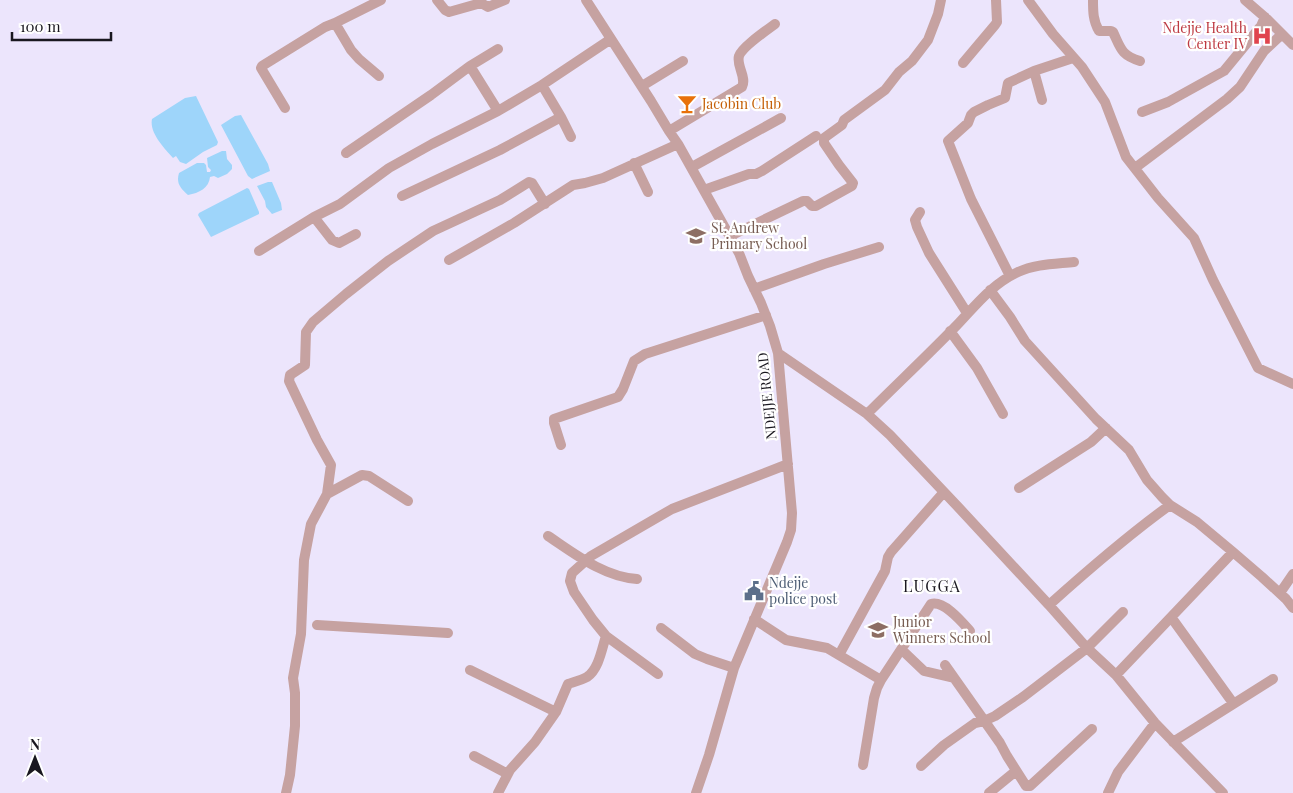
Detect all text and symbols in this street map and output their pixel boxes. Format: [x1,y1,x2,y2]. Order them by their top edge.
scale bar [12,10,111,42]
text: 100 m [20,16,61,36]
place label: Ndejje Health Center IV [1163,18,1248,53]
hospital icon: Ndejje Health Center IV [1251,25,1273,47]
bar icon: Jacobin Club [676,93,698,115]
place label: Jacobin Club [701,94,781,113]
place label: St. Andrew Primary School [711,218,807,253]
school or university icon: St. Andrew Primary School [685,225,707,247]
street label: NDEJJE ROAD [752,352,781,441]
place label: Ndejje police post [769,573,838,608]
district label: LUGGA [903,575,961,596]
public building icon: Ndejje police post [743,580,765,602]
place label: Junior Winners School [892,612,991,647]
school or university icon: Junior Winners School [867,619,889,641]
north arrow [10,733,60,783]
text: N [30,735,40,754]

